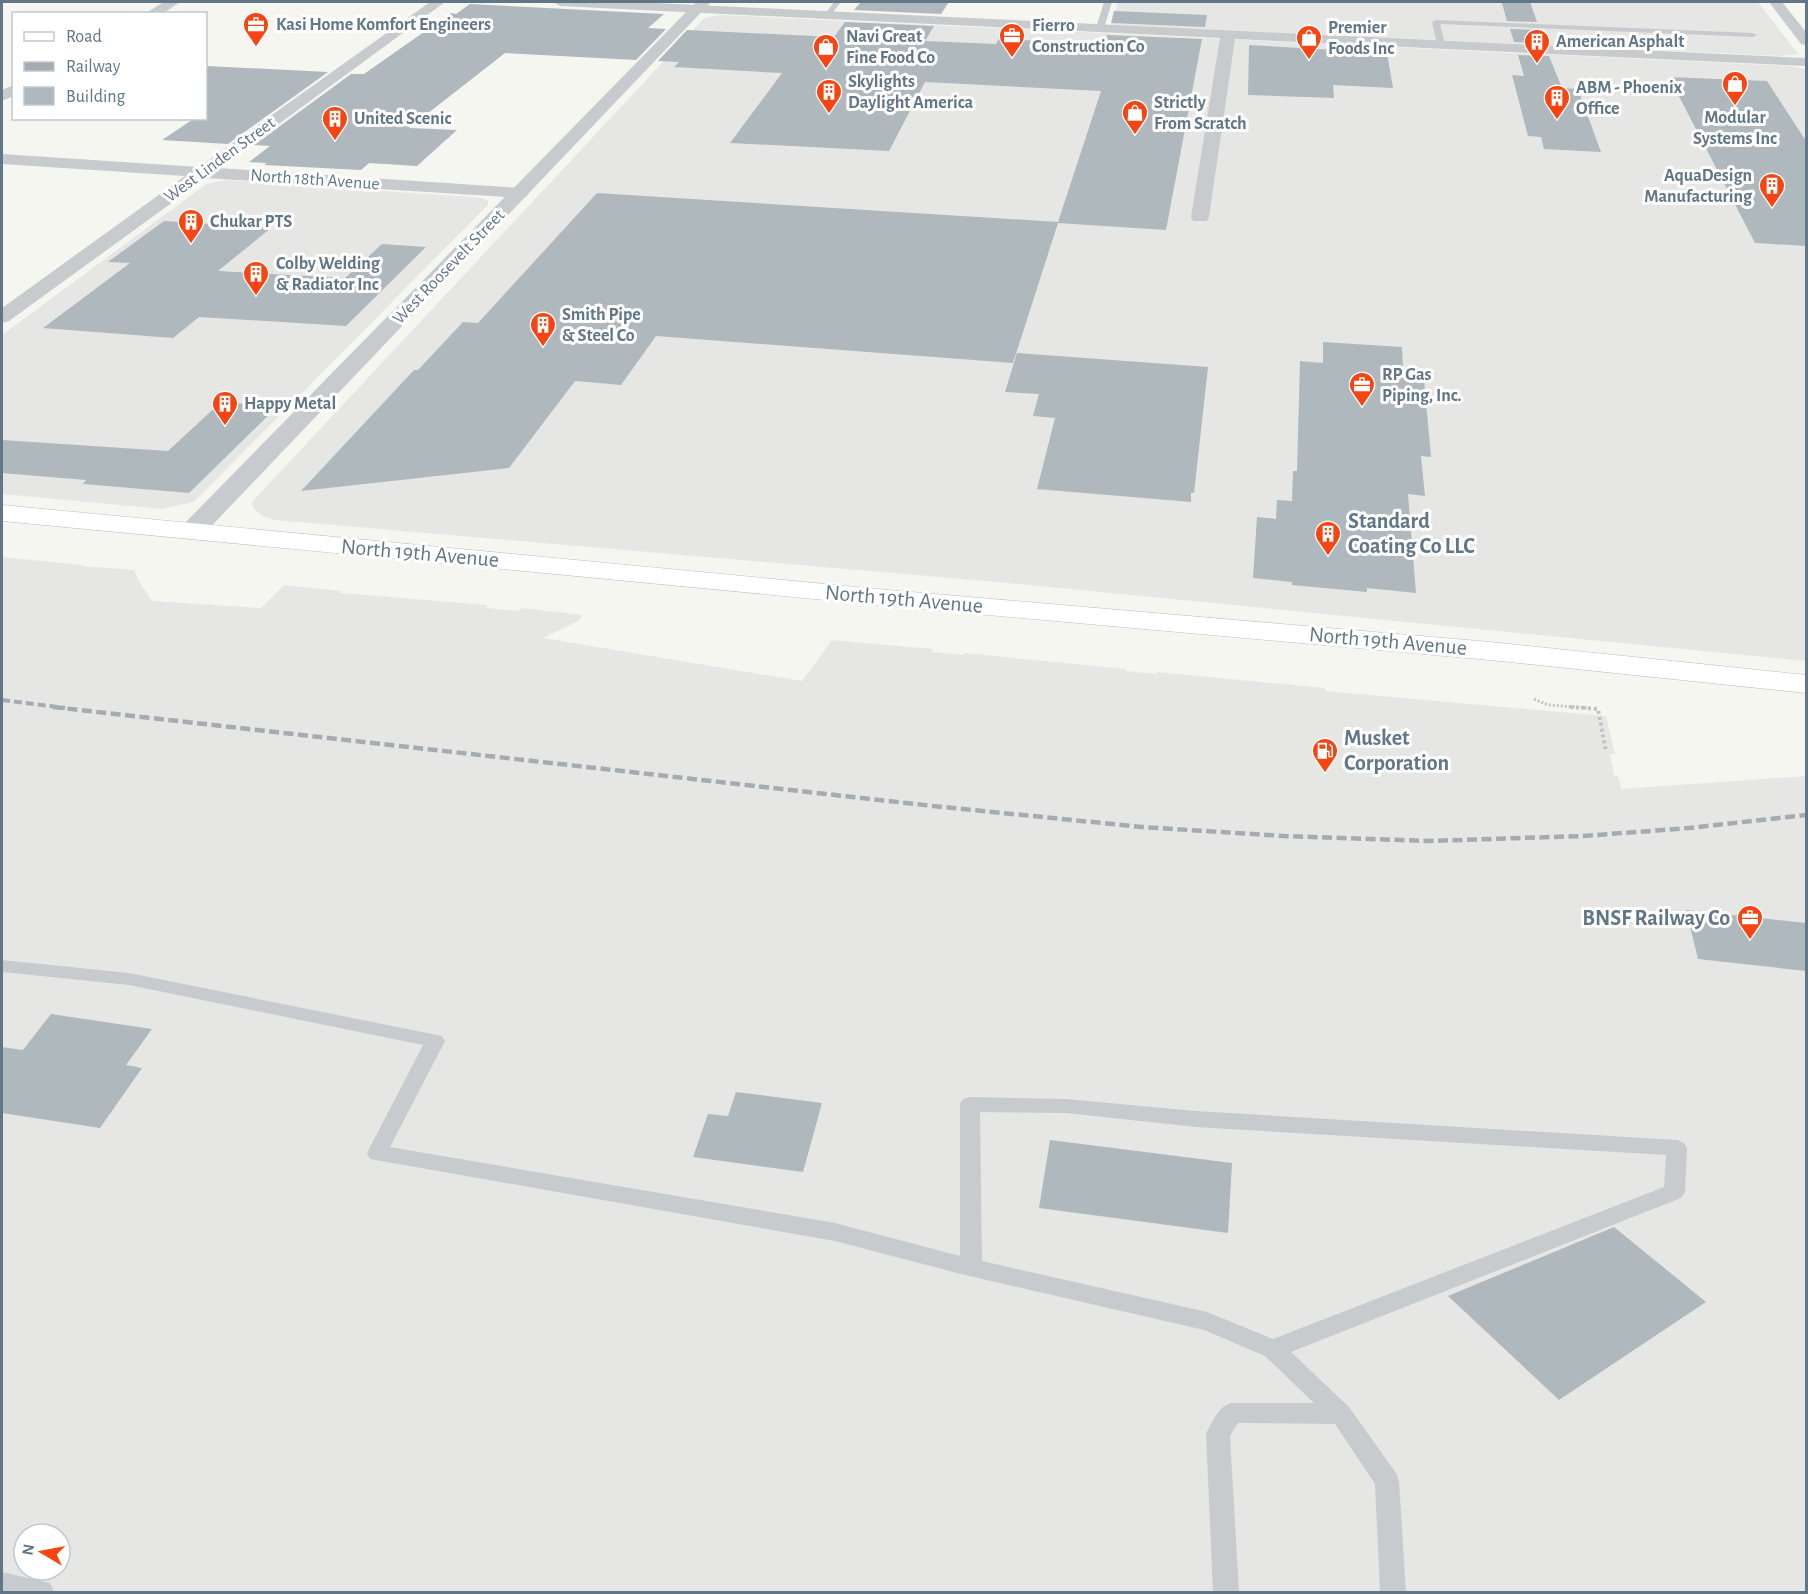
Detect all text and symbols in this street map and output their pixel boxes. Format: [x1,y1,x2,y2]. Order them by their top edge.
office icon: Kasi Home Komfort Engineers [241,10,271,48]
legend [12,12,207,120]
place label: Kasi Home Komfort Engineers [276,16,491,34]
place label: Fierro Construction Co [1032,17,1145,56]
place label: Premier Foods Inc [1328,19,1394,58]
office icon: Fierro Construction Co [997,21,1027,59]
shop icon: Premier Foods Inc [1294,23,1324,61]
building icon: American Asphalt [1522,27,1552,65]
text: Road [66,28,102,46]
place label: Navi Great Fine Food Co [846,28,935,67]
shop icon: Navi Great Fine Food Co [811,32,841,70]
place label: American Asphalt [1556,33,1684,51]
text: Railway [66,58,121,76]
shop icon: Modular Systems Inc [1720,69,1750,107]
place label: Skylights Daylight America [848,73,974,112]
building icon: Skylights Daylight America [814,77,844,115]
place label: ABM - Phoenix Office [1576,79,1683,118]
building icon: ABM - Phoenix Office [1542,83,1572,121]
text: Building [66,88,126,106]
place label: Strictly From Scratch [1154,94,1247,133]
shop icon: Strictly From Scratch [1120,98,1150,136]
building icon: United Scenic [320,104,350,142]
place label: Modular Systems Inc [1693,109,1777,148]
place label: United Scenic [354,110,451,128]
street label: West Linden Street [161,114,279,206]
street label: North 18th Avenue [250,166,380,194]
place label: AquaDesign Manufacturing [1644,167,1753,206]
building icon: AquaDesign Manufacturing [1757,171,1787,209]
street label: West Roosevelt Street [390,206,508,328]
building icon: Chukar PTS [176,207,206,245]
place label: Chukar PTS [210,213,292,231]
place label: Colby Welding & Radiator Inc [276,255,381,294]
building icon: Colby Welding & Radiator Inc [241,259,271,297]
place label: Smith Pipe & Steel Co [562,306,641,345]
building icon: Smith Pipe & Steel Co [528,310,558,348]
place label: RP Gas Piping, Inc. [1382,366,1461,405]
office icon: RP Gas Piping, Inc. [1347,370,1377,408]
building icon: Happy Metal [210,389,240,427]
place label: Happy Metal [244,395,336,413]
place label: Standard Coating Co LLC [1348,510,1475,557]
building icon: Standard Coating Co LLC [1313,519,1343,557]
street label: North 19th Avenue [340,535,500,571]
street label: North 19th Avenue [824,581,984,617]
street label: North 19th Avenue [1308,623,1468,659]
place label: Musket Corporation [1344,727,1449,774]
fuel station icon: Musket Corporation [1310,736,1340,774]
office icon: BNSF Railway Co [1735,903,1765,941]
place label: BNSF Railway Co [1582,907,1730,930]
north arrow [12,1522,72,1582]
text: N [19,1543,37,1556]

